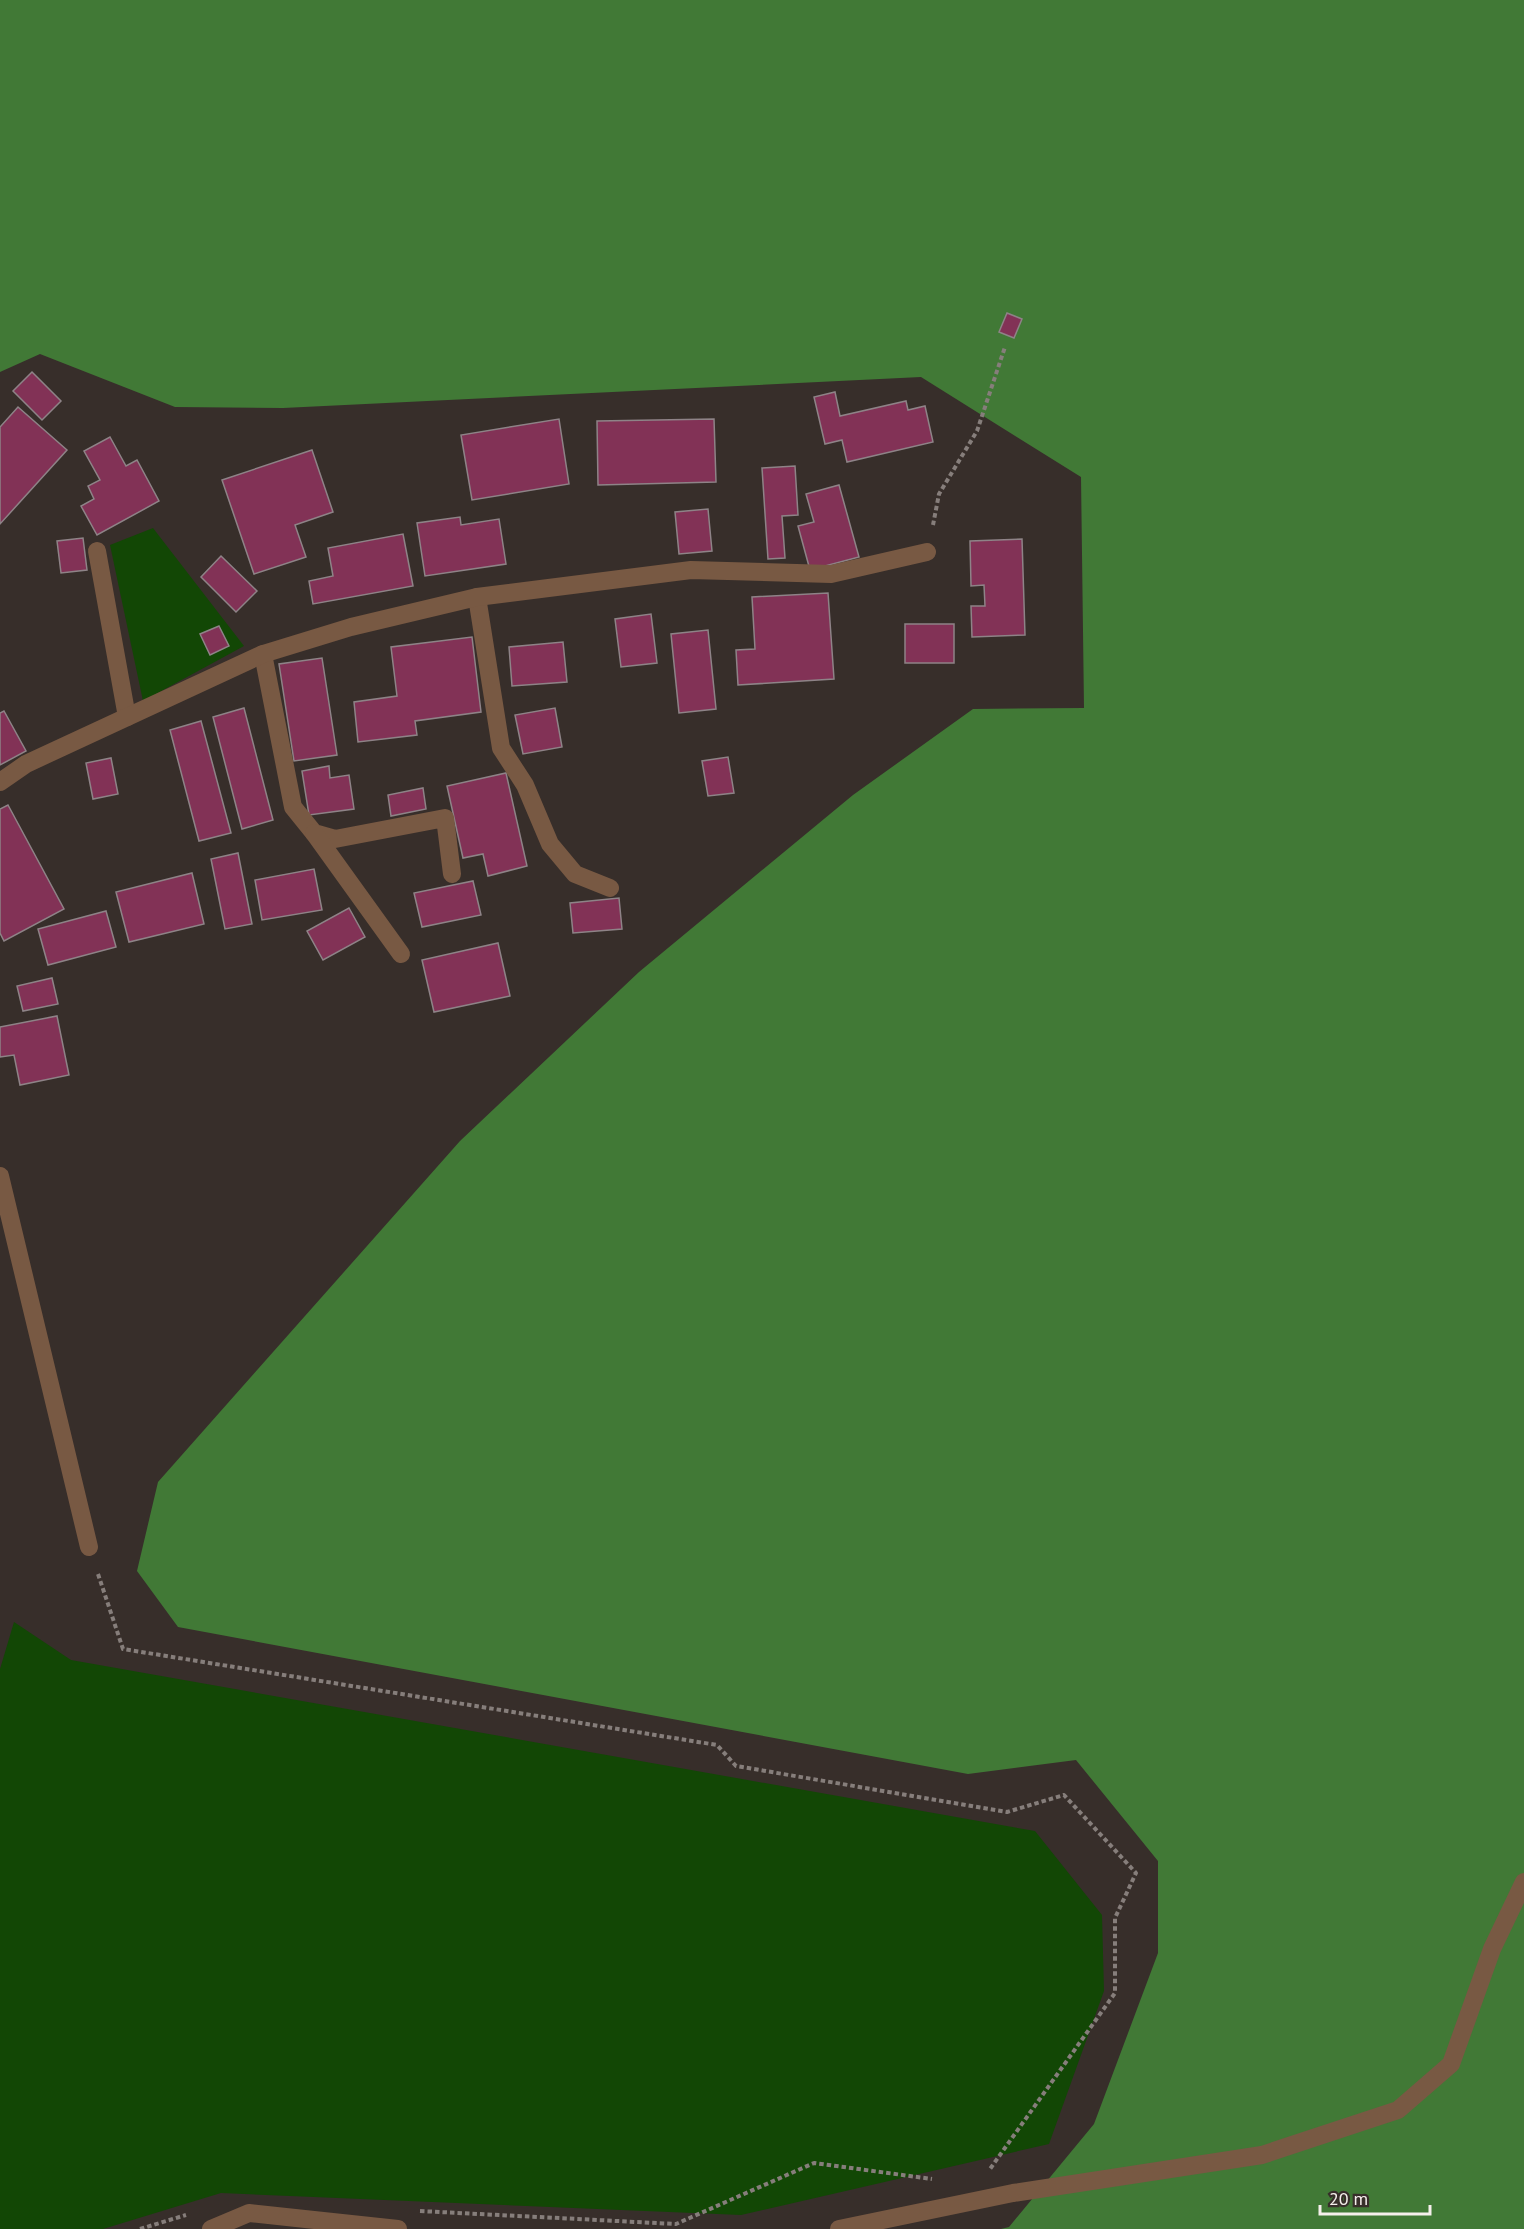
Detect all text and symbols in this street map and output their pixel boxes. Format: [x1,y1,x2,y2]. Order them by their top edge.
scale bar [1320,2178,1430,2216]
text: 20 m [1329,2187,1368,2210]

